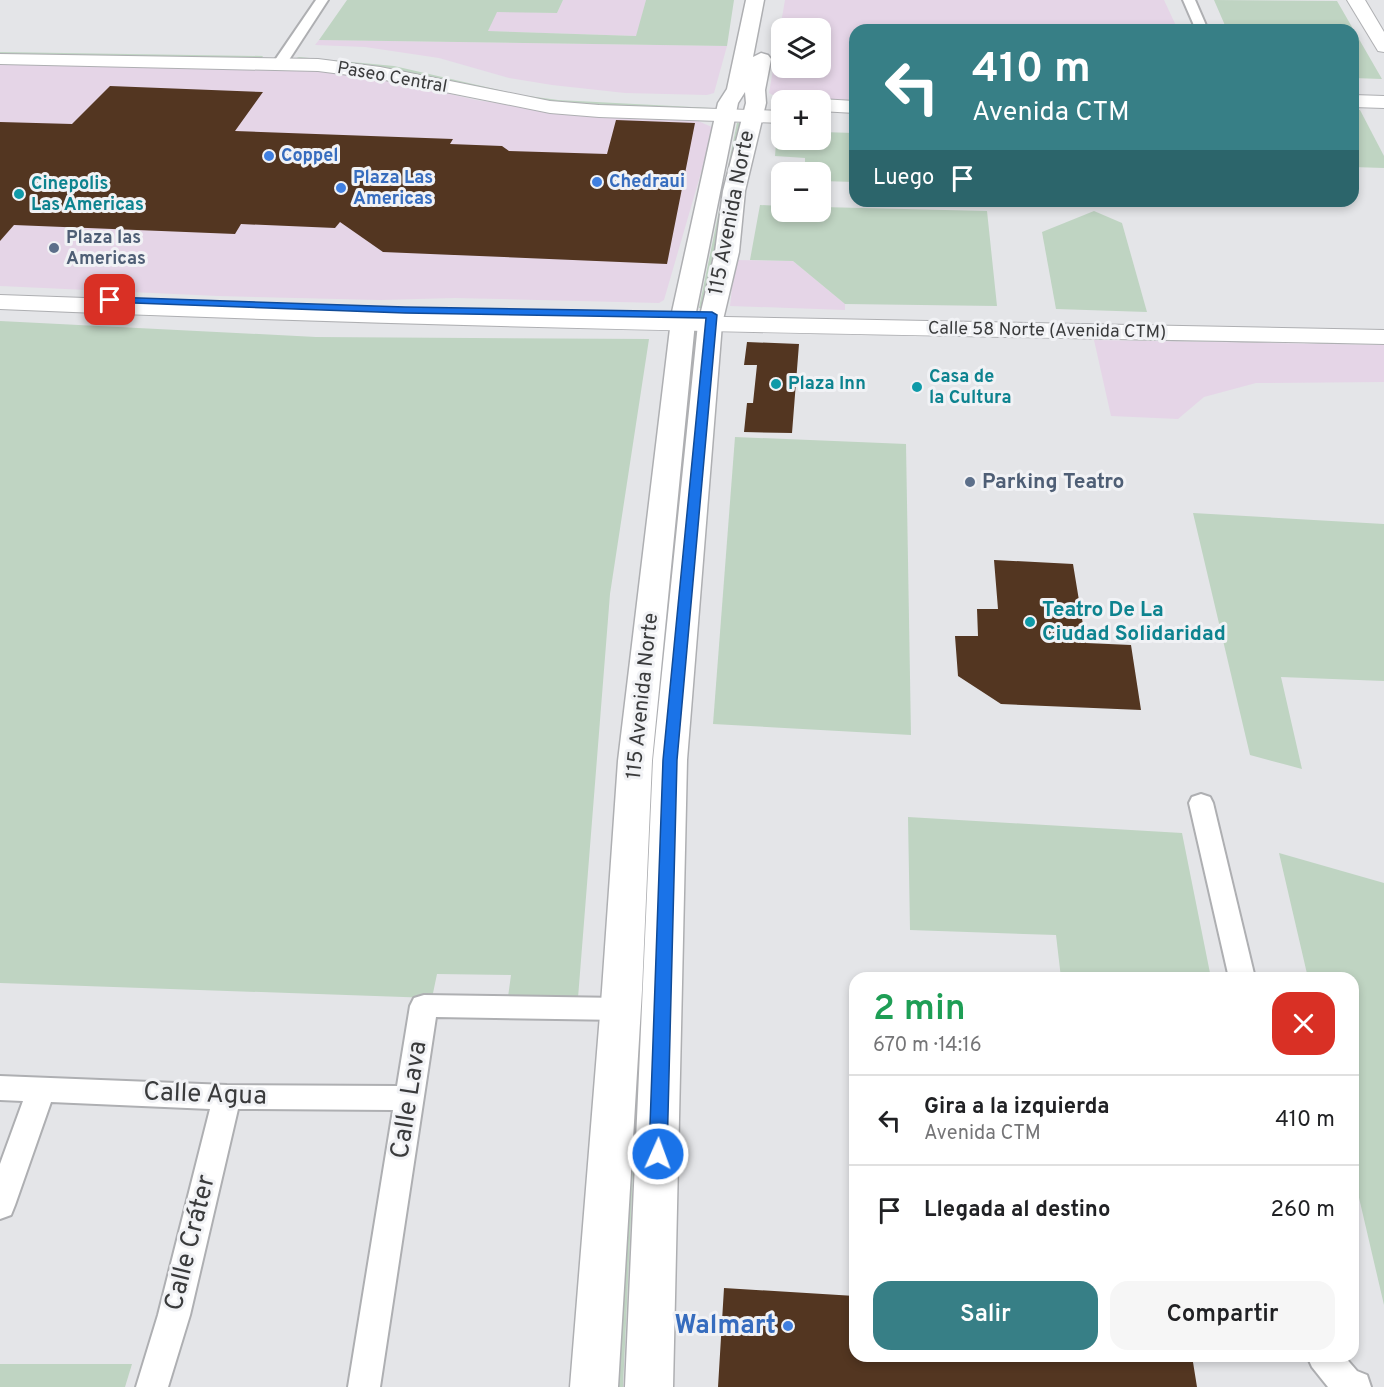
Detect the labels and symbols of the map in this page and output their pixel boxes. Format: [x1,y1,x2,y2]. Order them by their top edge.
street label: Paseo Central [335,57,449,99]
street label: 115 Avenida Norte [703,128,761,298]
place label: Coppel [281,145,338,168]
marker: Coppel [262,149,276,163]
place label: Plaza Las Americas [353,167,433,211]
place label: Chedraui [609,171,685,194]
place label: Cinepolis Las Americas [31,173,144,217]
marker: Chedraui [590,175,604,189]
marker: Plaza Las Americas [334,181,348,195]
marker: Cinepolis Las Americas [12,187,26,201]
place label: Plaza las Americas [66,227,146,271]
marker: Plaza las Americas [47,241,61,255]
pin [84,274,135,325]
street label: Calle 58 Norte (Avenida CTM) [928,317,1166,345]
place label: Casa de la Cultura [929,366,1011,410]
place label: Plaza Inn [788,373,866,396]
marker: Plaza Inn [769,377,783,391]
marker: Casa de la Cultura [910,380,924,394]
place label: Parking Teatro [982,469,1124,496]
marker: Parking Teatro [963,475,977,489]
place label: Teatro De La Ciudad Solidaridad [1042,597,1226,648]
street label: 115 Avenida Norte [621,611,665,781]
marker: Teatro De La Ciudad Solidaridad [1023,615,1037,629]
street label: Calle Lava [384,1039,436,1161]
street label: Calle Agua [143,1076,267,1114]
position arrow [626,1122,690,1186]
street label: Calle Cráter [158,1172,224,1314]
place label: Walmart [674,1310,776,1343]
marker: Walmart [781,1319,795,1333]

